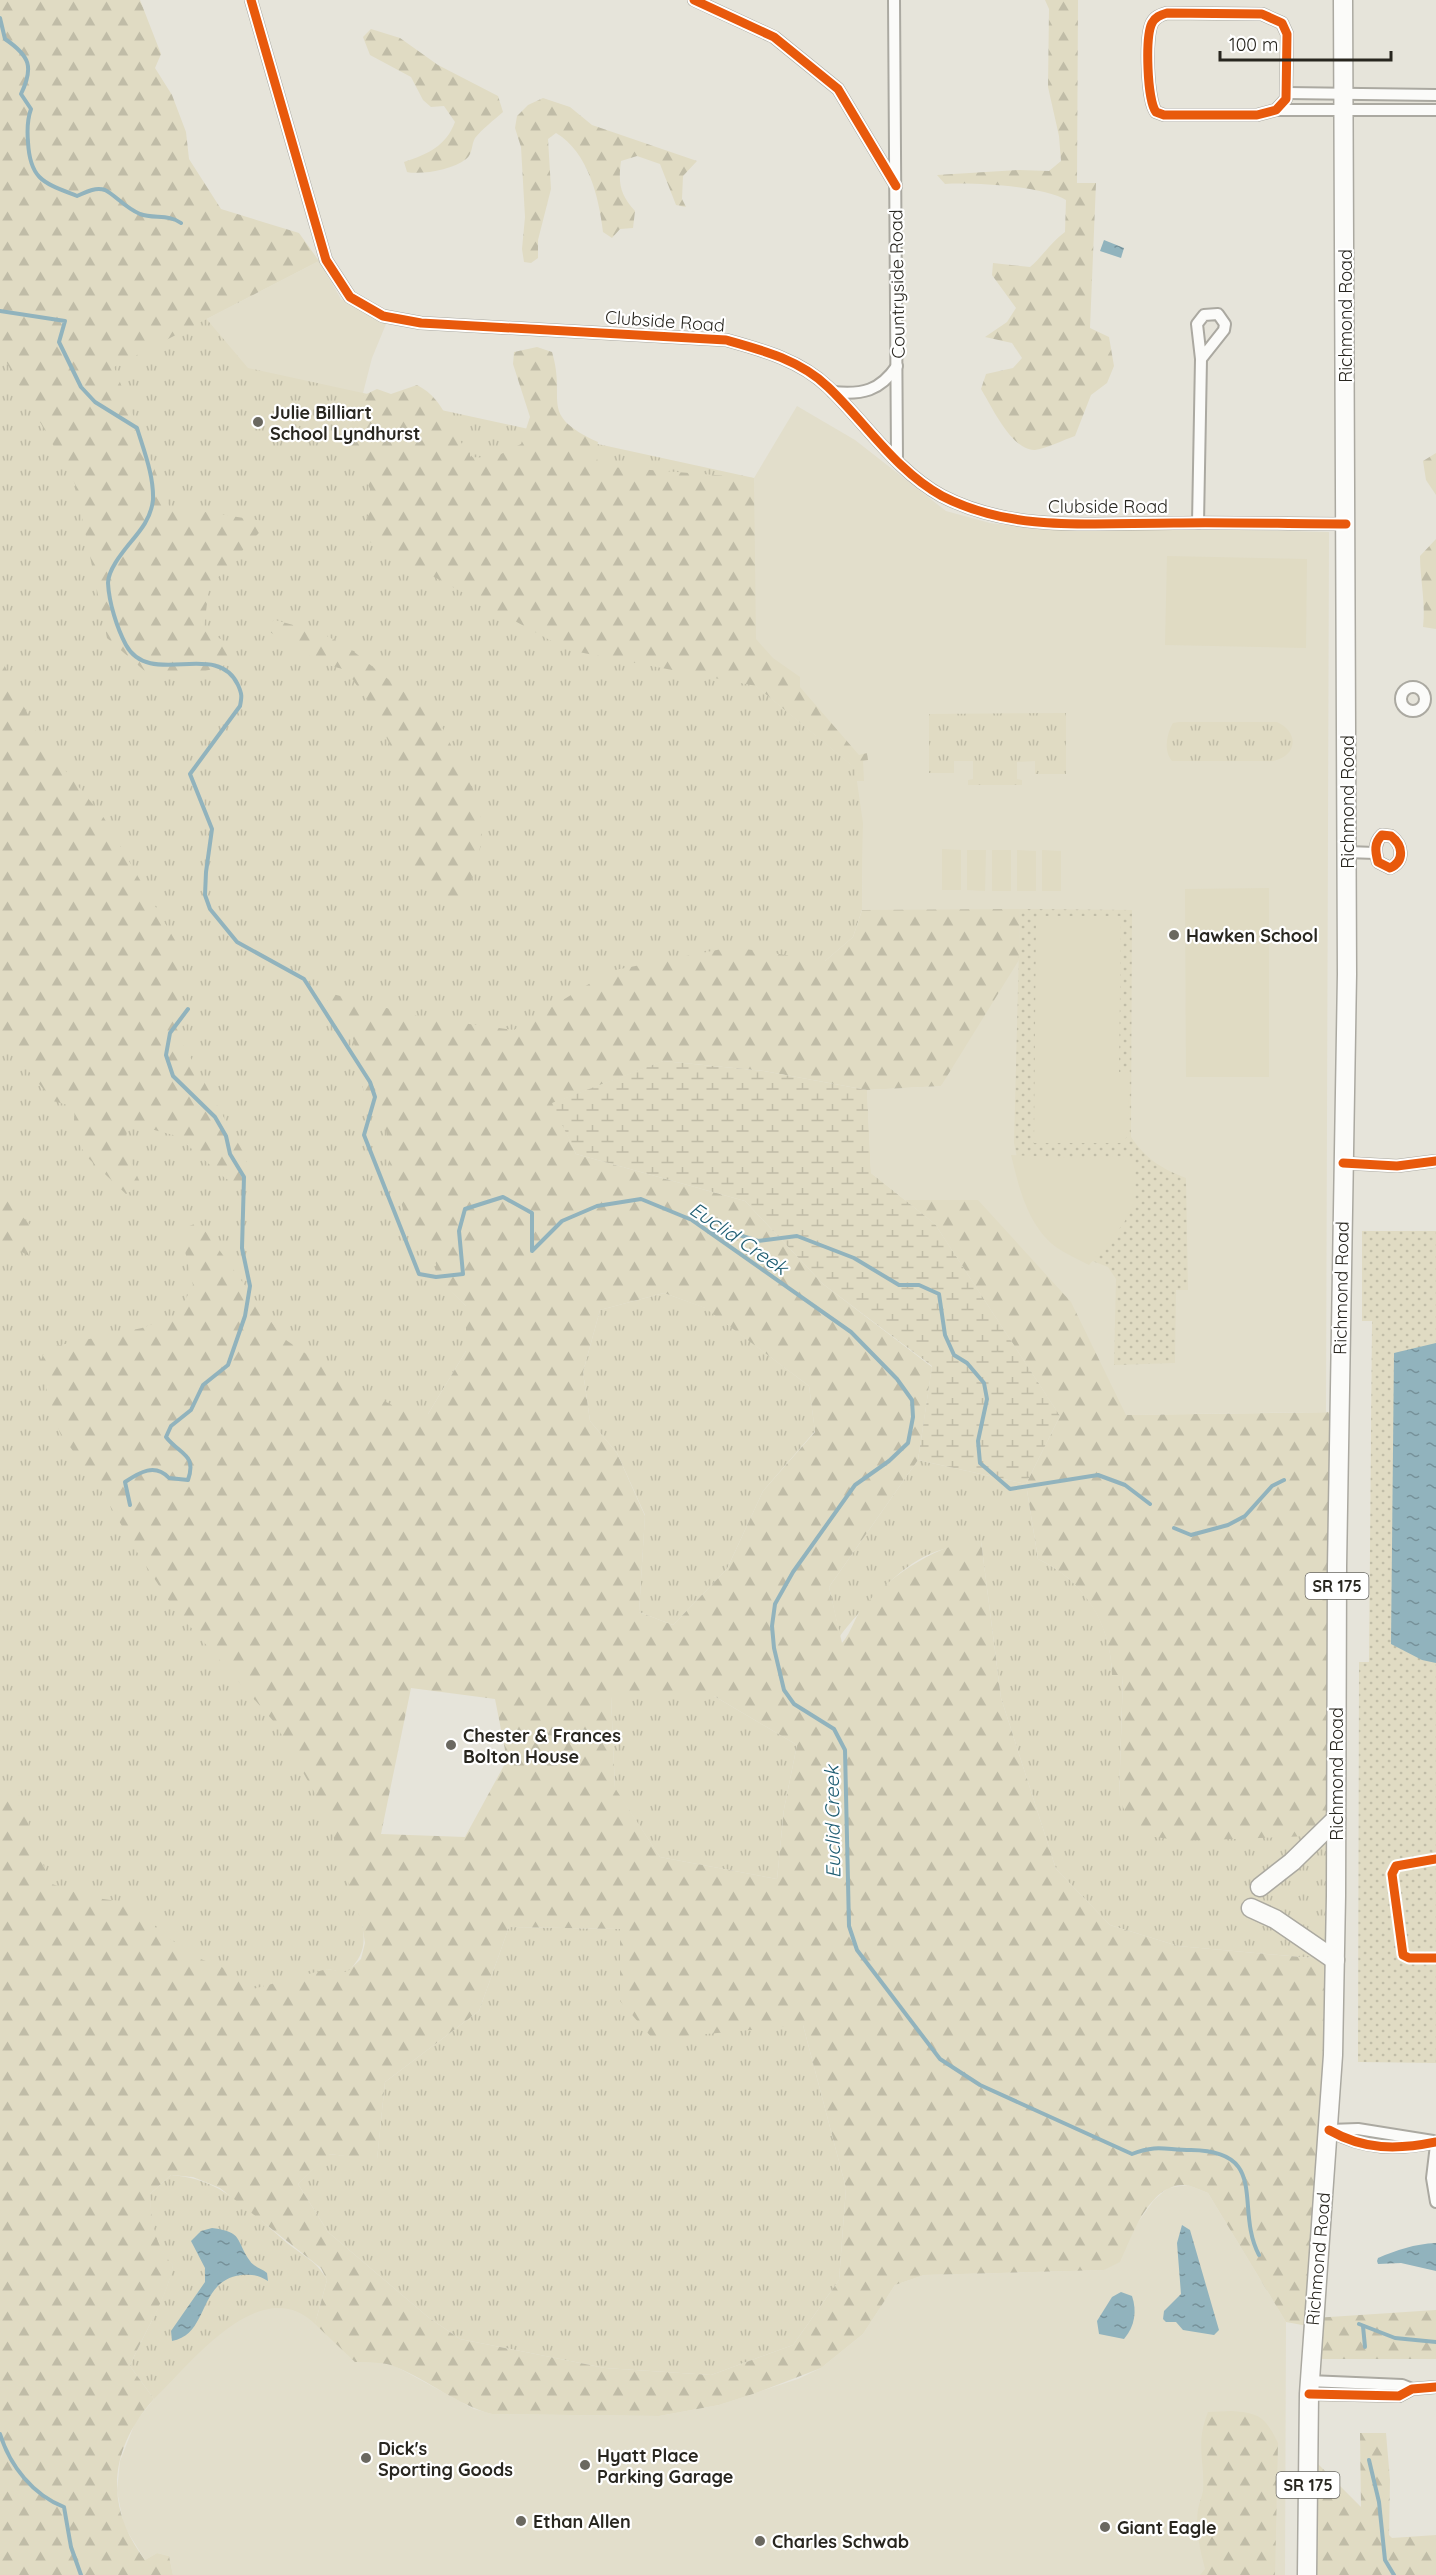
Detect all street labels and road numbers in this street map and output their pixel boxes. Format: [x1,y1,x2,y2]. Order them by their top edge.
street label: Countryside Road [884,209,910,359]
street label: Richmond Road [1334,249,1357,383]
street label: Clubside Road [604,305,726,337]
street label: Clubside Road [1048,495,1168,518]
street label: Richmond Road [1336,735,1359,869]
street label: Richmond Road [1328,1221,1354,1355]
road number: SR 175 [1306,1573,1368,1599]
street label: Richmond Road [1325,1707,1348,1841]
street label: Richmond Road [1301,2191,1335,2327]
road number: SR 175 [1276,2472,1340,2498]

